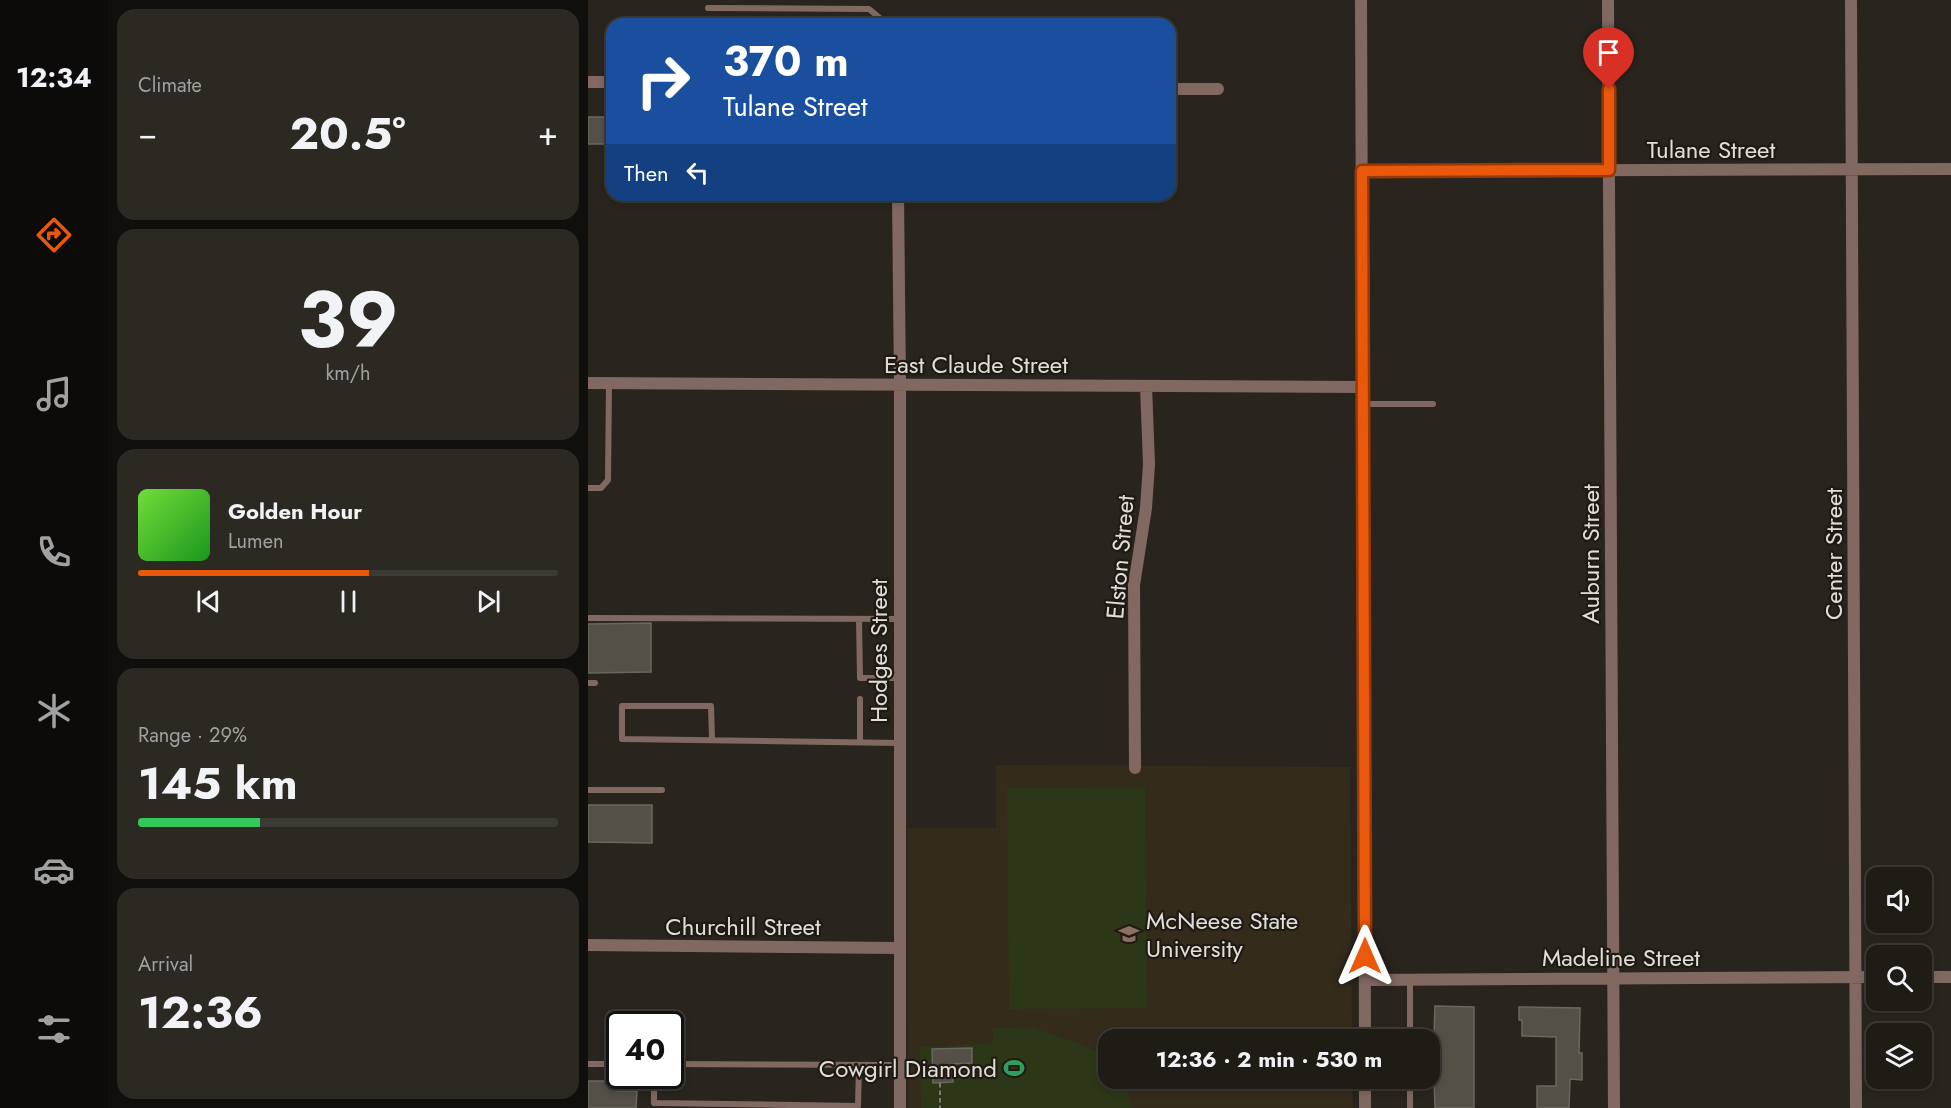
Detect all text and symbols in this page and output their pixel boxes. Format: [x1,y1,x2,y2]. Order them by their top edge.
pin [1583,27,1634,89]
text: 370 m [723,31,849,92]
icon: arrive [1592,36,1625,69]
icon: right [624,42,702,120]
text: 12:34 [16,58,92,97]
text: Climate [138,71,202,100]
text: Tulane Street [723,87,867,126]
text: 20.5° [289,101,406,166]
text: − [138,110,157,157]
text: + [538,110,558,157]
street label: Tulane Street [1647,132,1775,167]
icon: left [681,156,714,189]
text: Then [624,157,669,189]
icon: directions [33,214,75,256]
text: 39 [298,264,398,376]
street label: East Claude Street [884,347,1068,382]
text: km/h [325,359,371,388]
icon: music [33,373,75,415]
street label: Auburn Street [1573,484,1608,624]
street label: Center Street [1816,488,1851,620]
street label: Elston Street [1097,493,1143,620]
text: Golden Hour [228,495,362,527]
text: Lumen [228,527,284,556]
icon: phone [33,531,75,573]
street label: Hodges Street [861,579,896,723]
icon: previous [192,585,225,618]
icon: pause [332,585,365,618]
icon: next [472,585,505,618]
icon: climate [33,690,75,732]
text: Range · 29% [138,721,247,750]
text: 145 km [138,751,298,816]
icon: car [33,849,75,891]
map controls [1866,867,1932,1089]
button: sound [1866,867,1932,933]
place label: McNeese State University [1146,903,1298,966]
street label: Churchill Street [665,909,821,944]
school or university icon: McNeese State University [1117,922,1141,946]
position arrow [1333,924,1397,988]
street label: Madeline Street [1542,940,1700,975]
button: search [1866,945,1932,1011]
text: Arrival [138,950,193,979]
text: 12:36 [138,980,263,1045]
icon: filters [33,1008,75,1050]
speed limit sign: 40 [606,1011,684,1089]
button: layers [1866,1023,1932,1089]
text: 12:36 · 2 min · 530 m [1156,1043,1382,1075]
place label: Cowgirl Diamond [819,1051,997,1086]
sports icon: Cowgirl Diamond [1002,1056,1026,1080]

